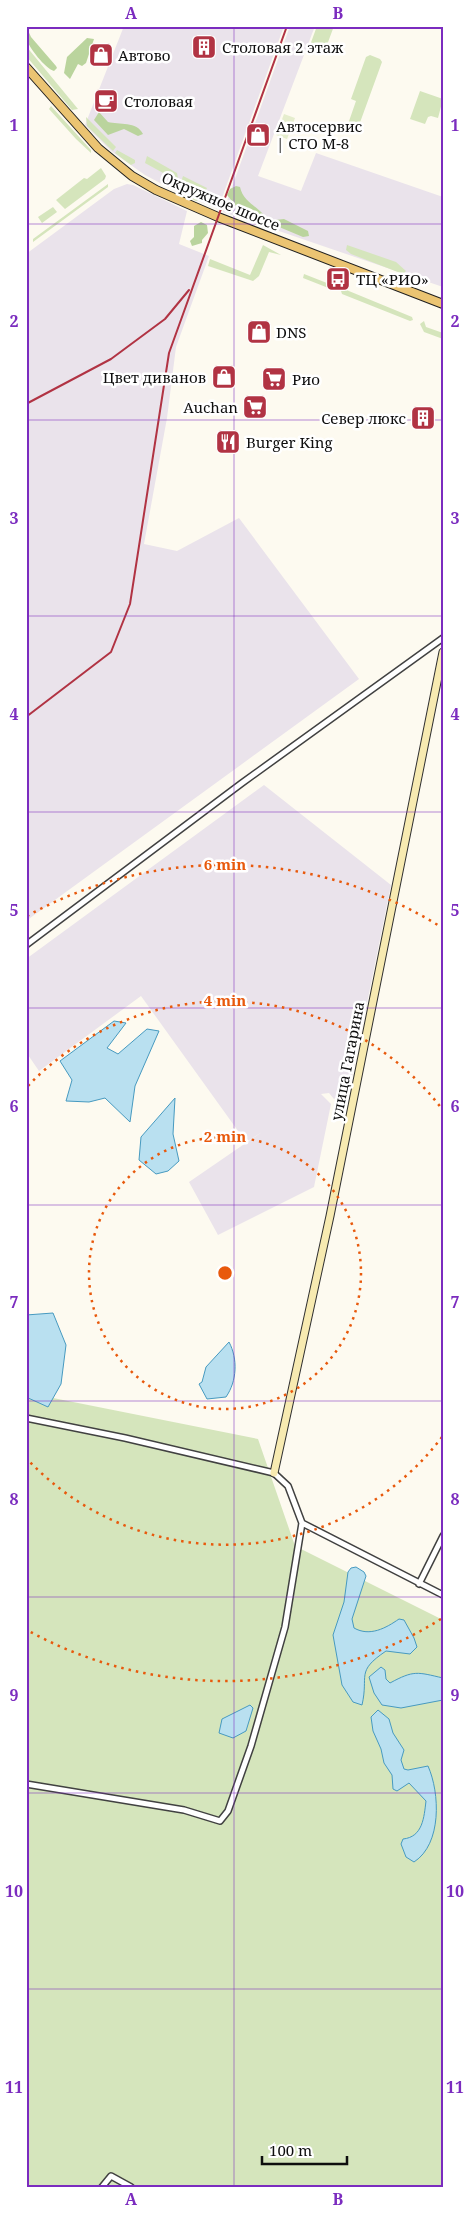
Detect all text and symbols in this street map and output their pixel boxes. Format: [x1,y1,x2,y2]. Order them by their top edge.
text: A [125,2,138,24]
text: B [333,2,344,24]
building icon: Столовая 2 этаж [191,34,217,60]
place label: Столовая 2 этаж [222,37,343,57]
shop icon: Автово [88,42,114,68]
place label: Автово [118,45,170,65]
cafe icon: Столовая [93,88,119,114]
place label: Столовая [124,91,193,111]
text: 1 [9,114,19,136]
text: 1 [450,114,460,136]
place label: Автосервис | СТО М-8 [276,116,362,153]
shop icon: Автосервис | СТО М-8 [245,122,271,148]
street label: Окружное шоссе [159,167,283,235]
bus stop icon: ТЦ «РИО» [325,266,351,292]
place label: ТЦ «РИО» [356,269,429,289]
text: 2 [9,310,19,332]
text: 2 [450,310,460,332]
shop icon: DNS [246,319,272,345]
place label: DNS [276,322,307,342]
shop icon: Цвет диванов [211,364,237,390]
supermarket icon: Рио [261,366,287,392]
place label: Цвет диванов [103,367,206,387]
place label: Рио [292,369,320,389]
supermarket icon: Auchan [242,394,268,420]
place label: Auchan [183,397,238,417]
building icon: Север люкс [410,405,436,431]
place label: Север люкс [321,408,406,428]
restaurant icon: Burger King [215,429,241,455]
place label: Burger King [246,432,333,452]
text: 3 [9,507,19,529]
text: 3 [450,507,460,529]
text: 4 [9,703,19,725]
text: 4 [450,703,460,725]
text: 6 min [204,854,246,874]
text: 5 [9,899,19,921]
text: 5 [450,899,460,921]
text: 4 min [204,990,246,1010]
street label: улица Гагарина [326,1000,368,1122]
text: 6 [9,1095,19,1117]
text: 6 [450,1095,460,1117]
text: 2 min [204,1126,246,1146]
centre of rings [216,1264,234,1282]
text: 7 [9,1291,19,1313]
text: 7 [450,1291,460,1313]
text: 8 [9,1488,19,1510]
text: 8 [450,1488,460,1510]
text: 9 [9,1684,19,1706]
text: 9 [450,1684,460,1706]
text: 10 [5,1880,23,1902]
text: 10 [446,1880,464,1902]
text: 11 [5,2076,23,2098]
text: 11 [446,2076,464,2098]
scale bar [262,2133,346,2165]
text: 100 m [269,2140,312,2160]
text: A [125,2188,138,2210]
text: B [333,2188,344,2210]

